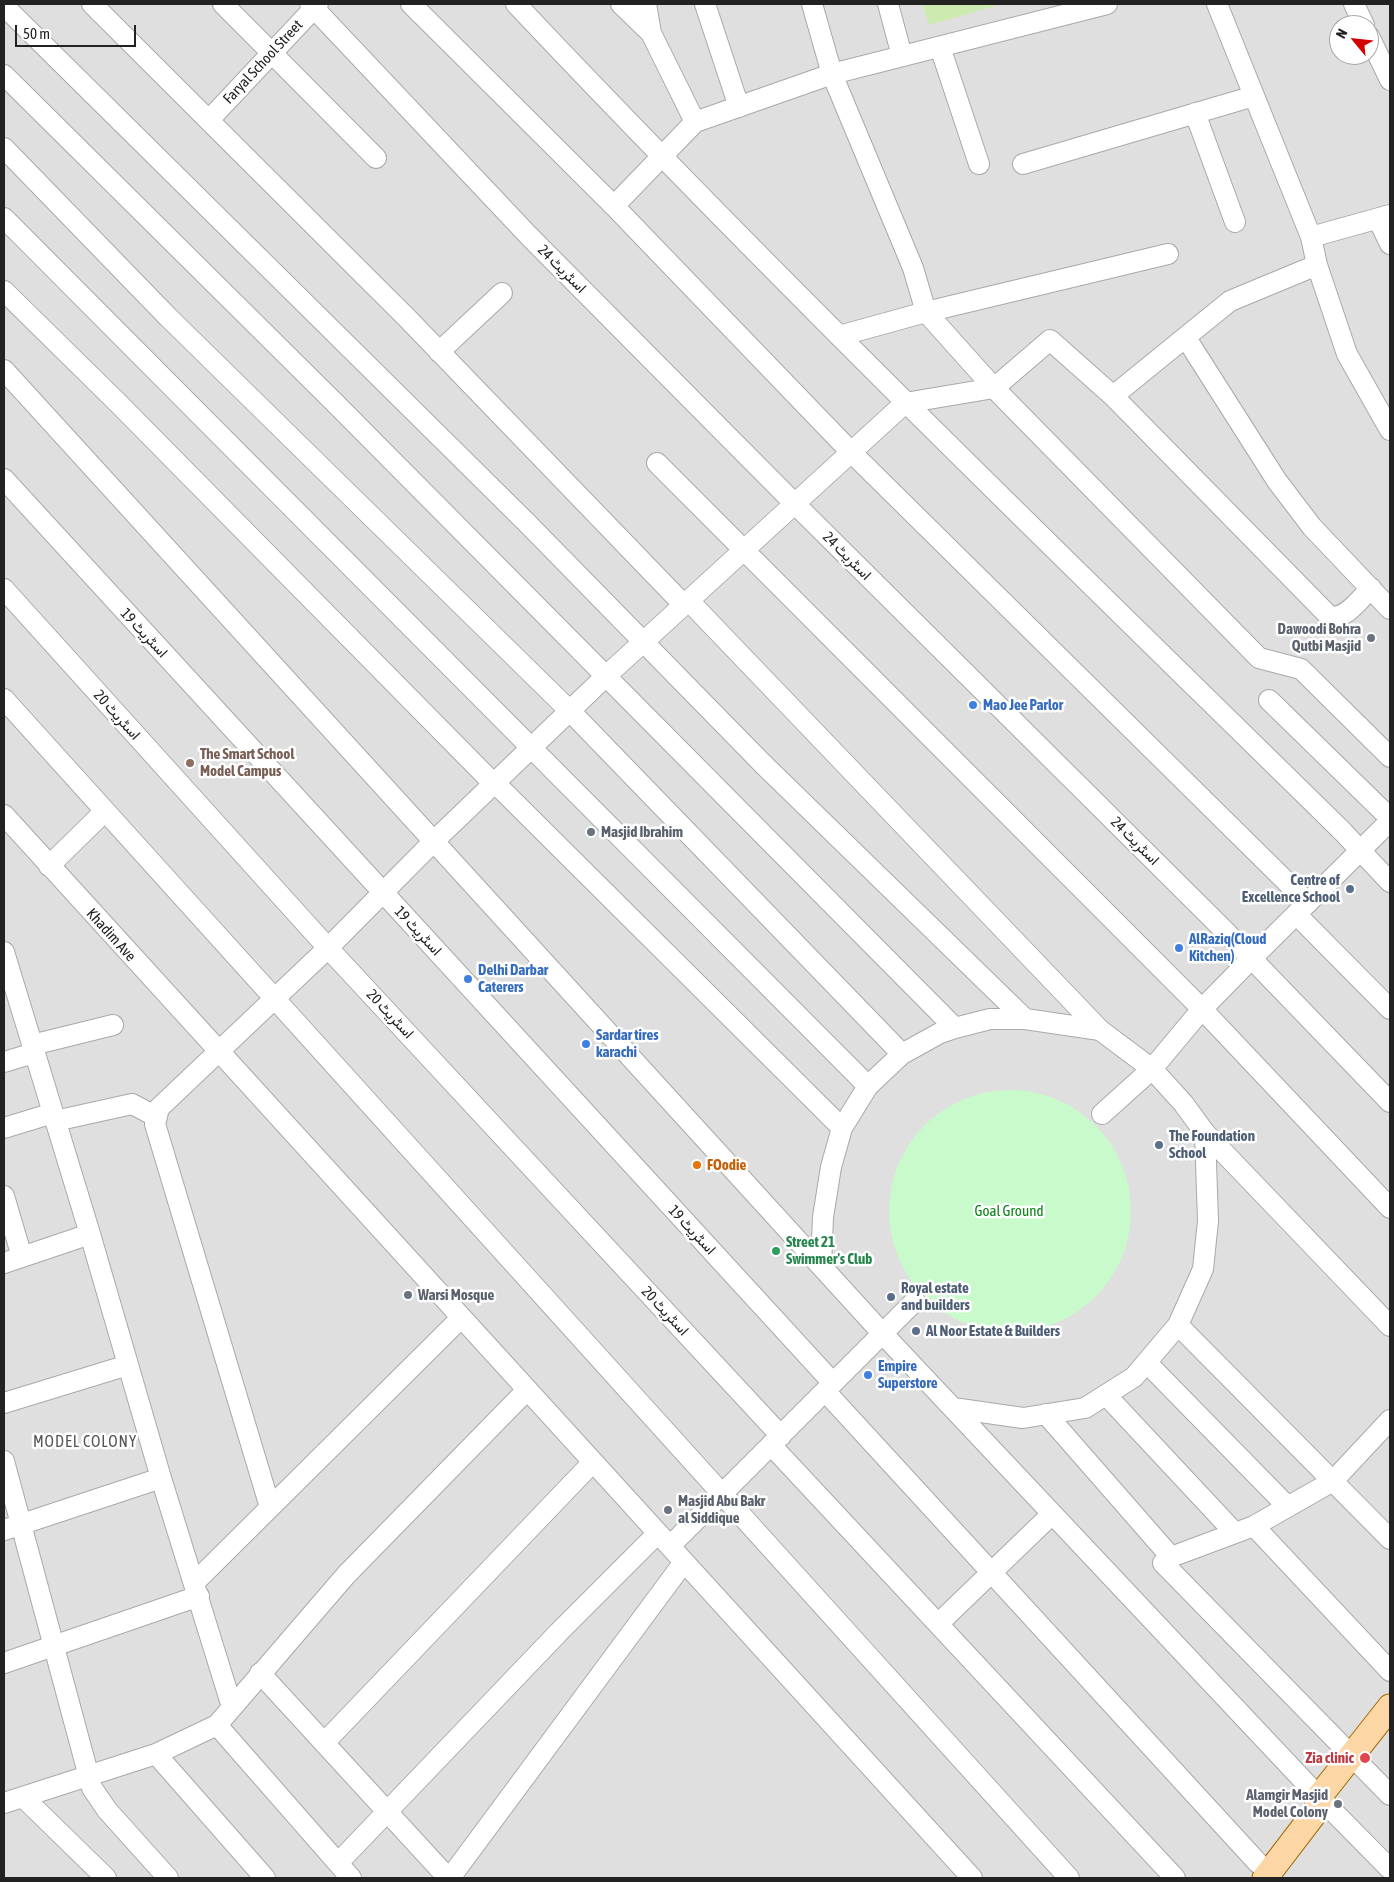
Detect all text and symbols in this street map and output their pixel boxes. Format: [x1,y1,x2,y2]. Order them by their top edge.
scale bar [18,15,139,47]
north arrow [1329,15,1379,65]
street label: Faryal School Street [219,16,307,108]
text: 50 m [23,25,50,42]
text: N [1333,26,1351,41]
street label: اسٹریٹ 24 [534,241,590,297]
street label: اسٹریٹ 24 [819,528,875,584]
street label: اسٹریٹ 19 [117,605,171,661]
place label: Dawoodi Bohra Qutbi Masjid [1278,620,1361,655]
marker: Dawoodi Bohra Qutbi Masjid [1365,632,1377,644]
street label: اسٹریٹ 20 [90,686,144,744]
place label: Mao Jee Parlor [983,696,1063,714]
marker: Mao Jee Parlor [967,699,979,711]
place label: The Smart School Model Campus [200,745,294,780]
marker: The Smart School Model Campus [184,757,196,769]
street label: اسٹریٹ 24 [1107,813,1163,869]
place label: Masjid Ibrahim [601,823,683,841]
marker: Masjid Ibrahim [585,826,597,838]
place label: Centre of Excellence School [1242,871,1340,906]
marker: Centre of Excellence School [1344,883,1356,895]
street label: اسٹریٹ 19 [391,903,445,959]
street label: Khadim Ave [82,905,140,965]
place label: AlRaziq(Cloud Kitchen) [1189,930,1266,965]
marker: AlRaziq(Cloud Kitchen) [1173,942,1185,954]
place label: Delhi Darbar Caterers [478,961,548,996]
marker: Delhi Darbar Caterers [462,973,474,985]
street label: اسٹریٹ 20 [363,986,417,1042]
place label: Sardar tires karachi [596,1026,659,1061]
marker: Sardar tires karachi [580,1038,592,1050]
place label: The Foundation School [1169,1127,1255,1162]
marker: The Foundation School [1153,1139,1165,1151]
place label: FOodie [707,1156,746,1174]
marker: FOodie [691,1159,703,1171]
street label: اسٹریٹ 19 [665,1202,719,1258]
park label: Goal Ground [974,1202,1044,1220]
place label: Street 21 Swimmer's Club [786,1233,872,1268]
marker: Street 21 Swimmer's Club [770,1245,782,1257]
place label: Royal estate and builders [901,1279,970,1314]
street label: اسٹریٹ 20 [638,1283,692,1339]
place label: Warsi Mosque [418,1286,494,1304]
marker: Warsi Mosque [402,1289,414,1301]
marker: Royal estate and builders [885,1291,897,1303]
place label: Al Noor Estate & Builders [926,1322,1060,1340]
marker: Al Noor Estate & Builders [910,1325,922,1337]
place label: Empire Superstore [878,1357,938,1392]
marker: Empire Superstore [862,1369,874,1381]
district label: MODEL COLONY [31,1432,139,1452]
place label: Masjid Abu Bakr al Siddique [678,1492,765,1527]
marker: Masjid Abu Bakr al Siddique [662,1504,674,1516]
place label: Zia clinic [1306,1749,1354,1767]
marker: Zia clinic [1358,1751,1372,1765]
place label: Alamgir Masjid Model Colony [1246,1786,1328,1821]
marker: Alamgir Masjid Model Colony [1332,1798,1344,1810]

